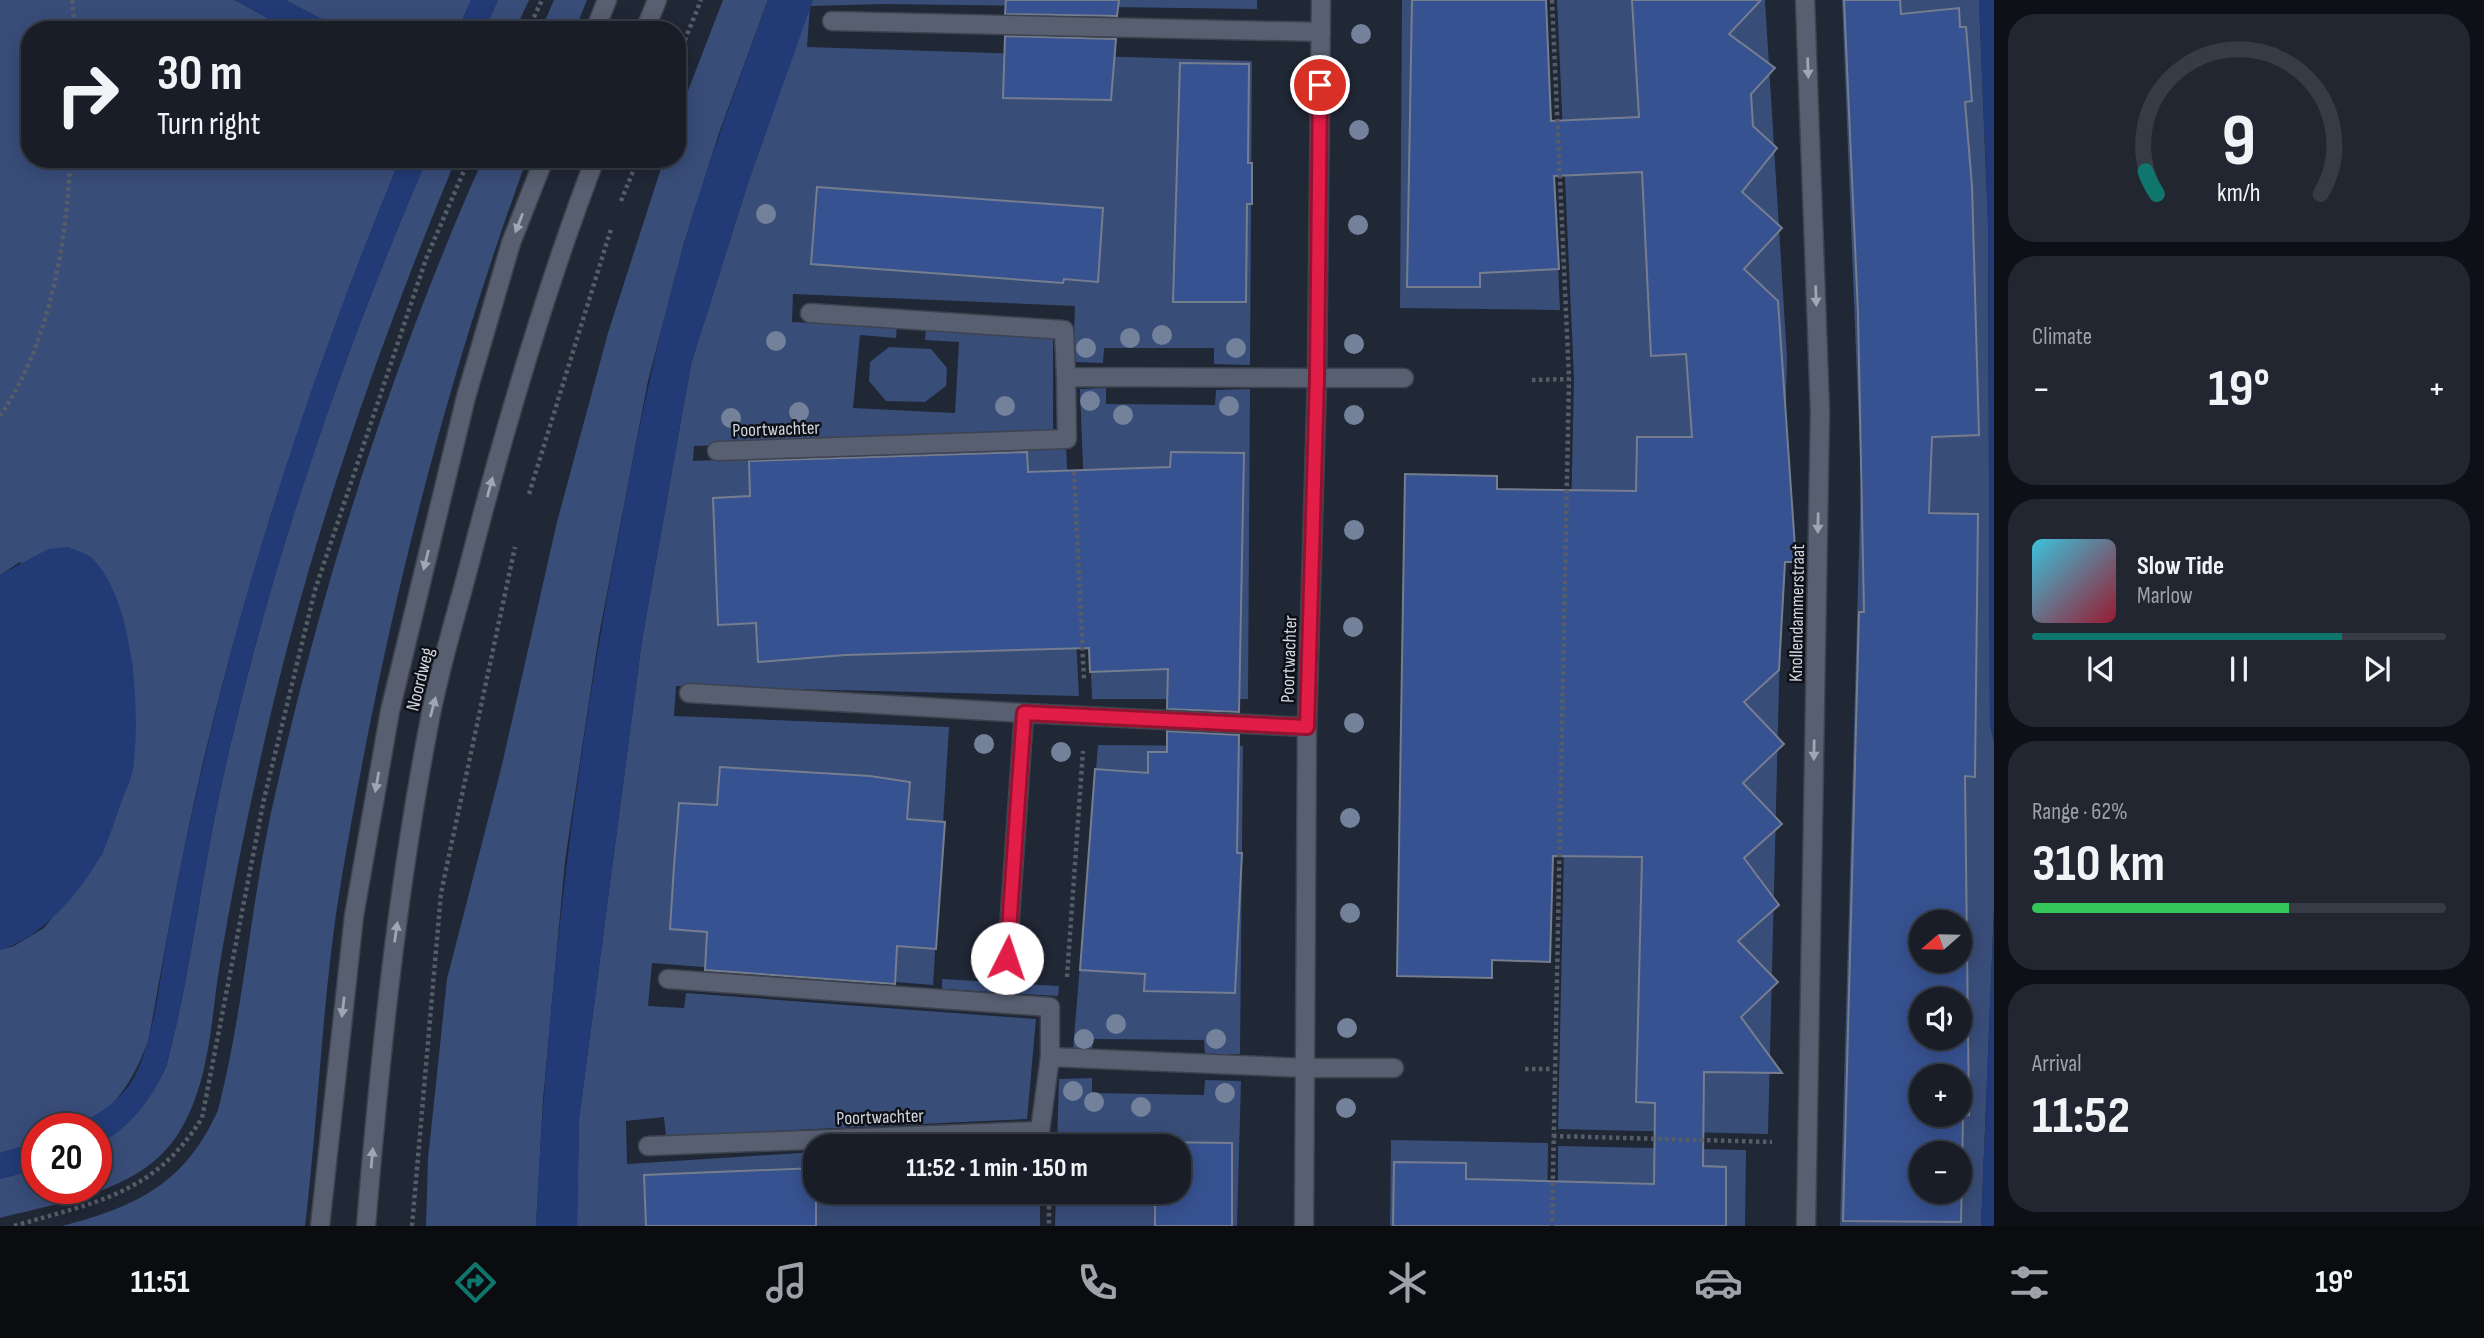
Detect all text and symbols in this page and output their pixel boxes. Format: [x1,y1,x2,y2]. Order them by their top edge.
text: 30 m [157,45,242,104]
icon: right [42,49,133,140]
pin [1290,55,1350,115]
one-way arrow [1802,57,1813,79]
icon: arrive [1301,66,1339,104]
text: 9 [2222,99,2256,187]
text: Turn right [157,105,261,144]
text: km/h [2217,178,2261,209]
one-way arrow [514,212,525,233]
one-way arrow [1810,285,1821,307]
text: Climate [2032,323,2092,351]
text: 19° [2208,358,2270,421]
text: − [2032,367,2051,412]
text: + [2427,367,2446,412]
street label: Poortwachter [732,416,821,443]
one-way arrow [485,476,496,498]
one-way arrow [1812,512,1824,534]
street label: Knollendammerstraat [1785,544,1810,682]
one-way arrow [420,549,431,571]
text: Slow Tide [2137,551,2224,582]
text: Marlow [2137,582,2193,610]
street label: Poortwachter [1276,614,1303,703]
street label: Noordweg [402,645,439,713]
icon: previous [2082,650,2120,688]
icon: pause [2220,650,2258,688]
icon: next [2358,650,2396,688]
one-way arrow [428,696,439,718]
one-way arrow [1808,740,1820,762]
one-way arrow [371,771,382,793]
text: Range · 62% [2032,798,2128,826]
text: 310 km [2032,833,2165,896]
north arrow [1909,910,1972,973]
map controls [1909,910,1972,1204]
one-way arrow [391,921,402,943]
position arrow [970,921,1044,995]
button: sound [1909,987,1972,1050]
one-way arrow [338,996,349,1018]
text: Arrival [2032,1050,2081,1078]
button: + [1909,1064,1972,1127]
text: 11:52 [2032,1085,2130,1148]
street label: Poortwachter [836,1104,925,1131]
speed limit sign: 20 [21,1113,112,1204]
button: − [1909,1141,1972,1204]
one-way arrow [367,1147,378,1169]
text: 11:52 · 1 min · 150 m [906,1153,1088,1184]
icon: directions [451,1258,500,1307]
icon: music [762,1258,811,1307]
icon: phone [1073,1258,1122,1307]
icon: climate [1383,1258,1432,1307]
icon: car [1694,1258,1743,1307]
icon: filters [2005,1258,2054,1307]
text: 11:51 [131,1263,190,1302]
text: 19° [2315,1263,2353,1302]

